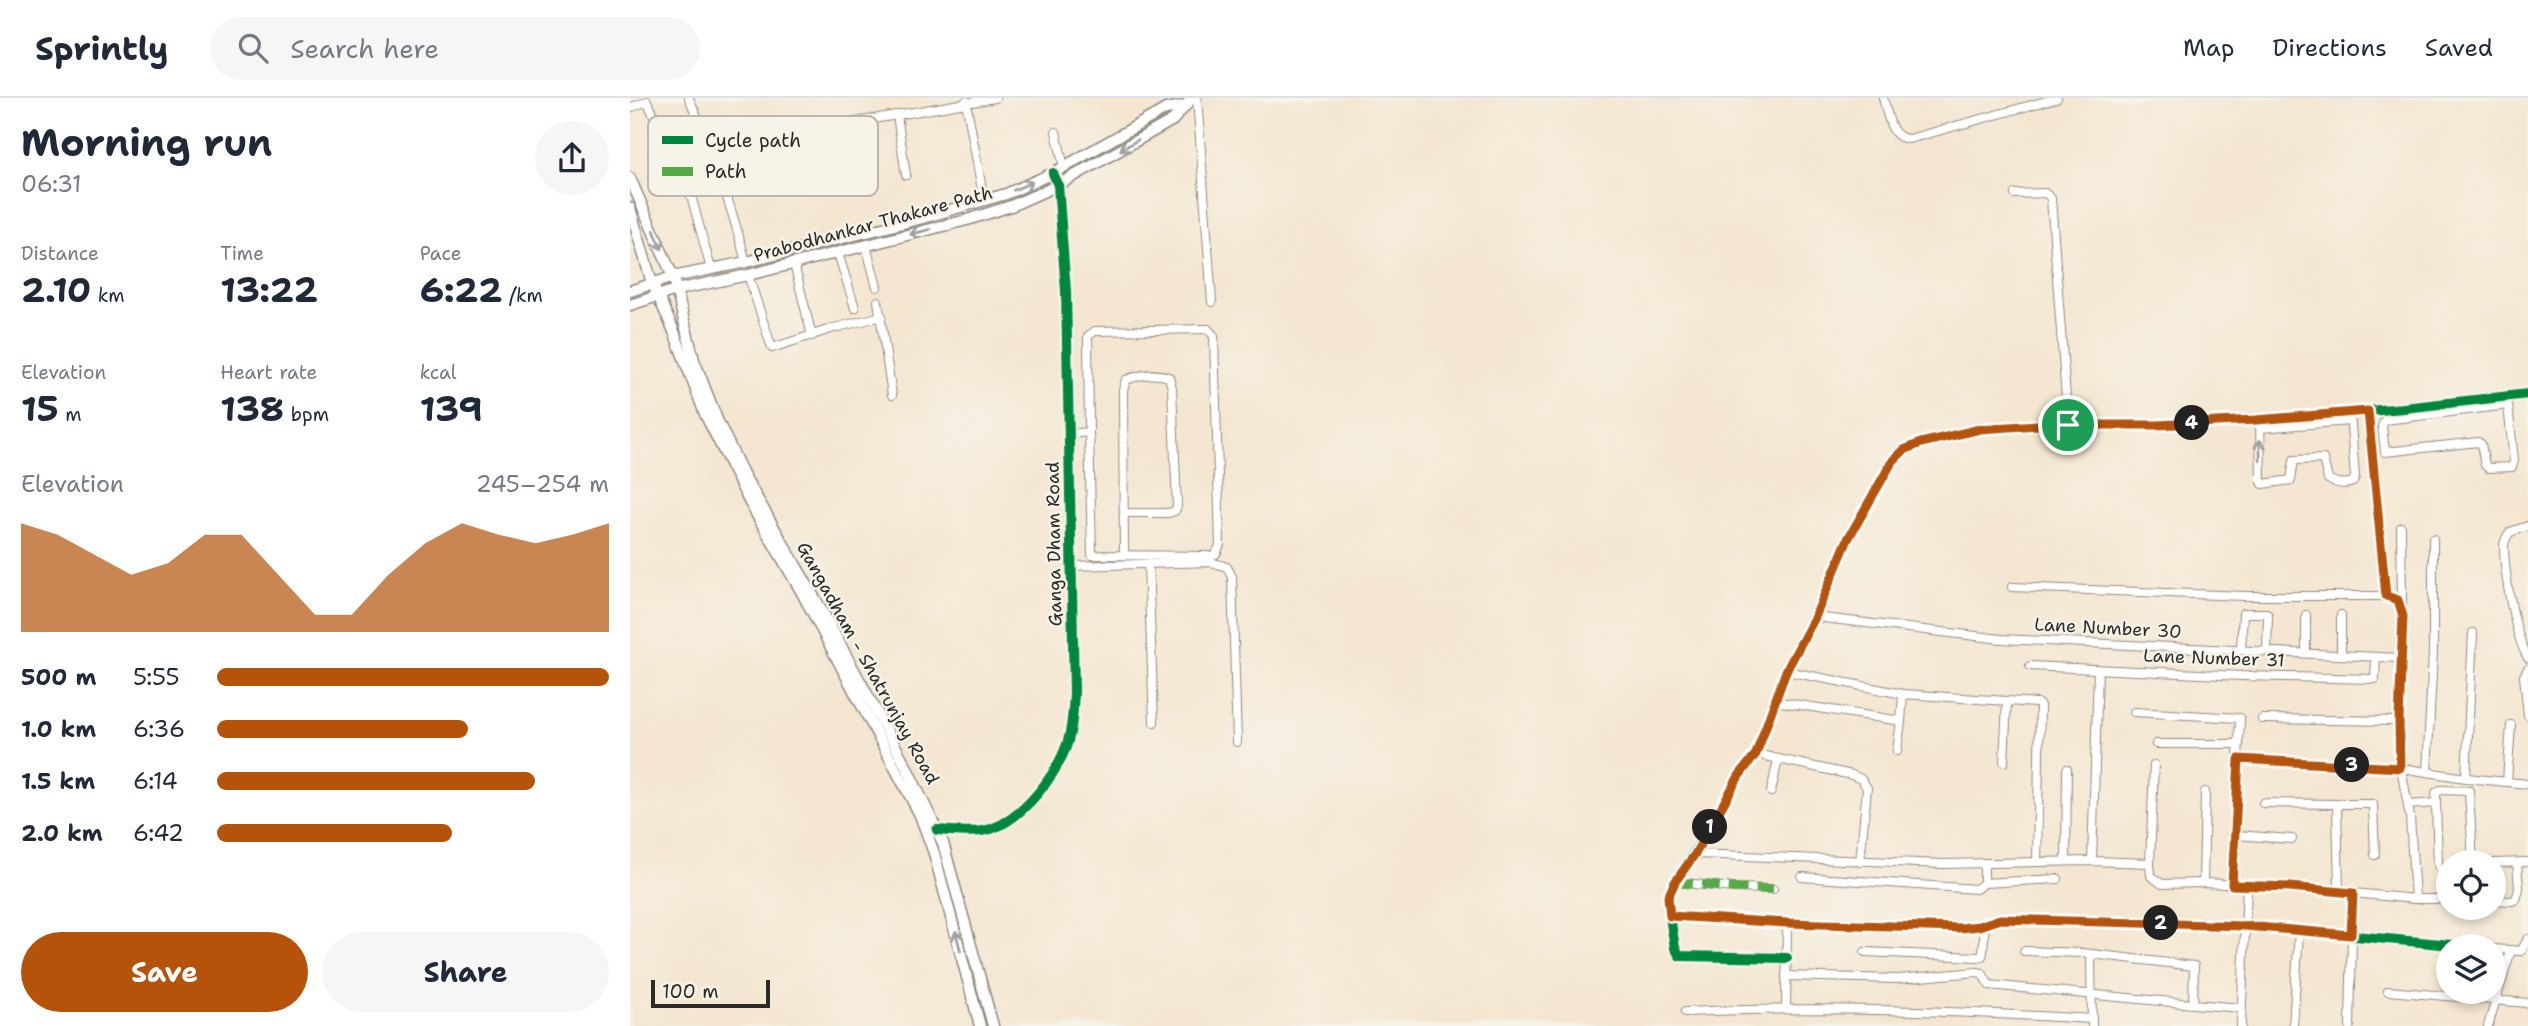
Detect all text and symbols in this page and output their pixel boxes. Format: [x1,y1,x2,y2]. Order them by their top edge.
search box [210,17,700,80]
text: Sprintly [35,26,168,71]
icon: search [234,29,272,67]
text: Search here [290,31,439,66]
text: Map [2183,32,2234,64]
text: Directions [2272,32,2387,64]
text: Saved [2425,32,2493,64]
legend [648,116,878,196]
text: Morning run [21,117,272,168]
button: share [535,121,609,195]
text: Cycle path [705,128,801,153]
one-way arrow [1119,138,1139,152]
text: Path [705,159,747,184]
text: 06:31 [21,169,82,199]
one-way arrow [1012,179,1033,192]
street label: Prabodhankar Thakare Path [751,181,995,267]
one-way arrow [909,226,932,239]
one-way arrow [652,228,665,250]
text: Distance [21,241,99,266]
text: Time [220,241,264,266]
text: Pace [420,241,461,266]
text: 2.10 [21,266,91,313]
text: 13:22 [220,266,318,313]
text: 6:22 [420,266,502,313]
text: km [91,283,125,308]
text: /km [502,283,543,308]
text: Elevation [21,360,106,385]
text: Heart rate [220,360,317,385]
text: kcal [420,360,457,385]
text: 15 [21,385,59,432]
text: 138 [220,385,284,432]
text: 139 [420,385,483,432]
pin [2038,395,2098,455]
text: m [59,402,82,427]
text: bpm [284,402,329,427]
icon: arrive [2049,406,2087,444]
pin: 4 [2174,406,2210,440]
text: 4 [2185,410,2198,435]
one-way arrow [2253,439,2267,462]
street label: Ganga Dham Road [1041,461,1067,627]
text: Elevation [21,469,124,499]
text: 245–254 m [476,469,609,499]
street label: Gangadham - Shatrunjay Road [791,537,945,789]
street label: Lane Number 30 [2034,612,2182,644]
street label: Lane Number 31 [2143,644,2285,672]
text: 500 m [21,662,96,692]
text: 5:55 [133,662,179,692]
text: 1.0 km [21,714,96,744]
text: 6:36 [133,714,185,744]
pin: 3 [2334,748,2370,782]
text: 3 [2345,752,2358,777]
text: 1.5 km [21,766,95,796]
text: 6:14 [133,766,178,796]
pin: 1 [1692,810,1728,844]
text: 1 [1705,814,1714,839]
text: 2.0 km [21,818,103,848]
text: 6:42 [133,818,184,848]
map controls [2436,850,2506,1004]
button: locate [2436,850,2506,920]
pin: 2 [2144,906,2178,940]
text: 2 [2154,910,2167,935]
one-way arrow [951,930,964,952]
button: Save [21,932,308,1012]
button: Share [322,932,609,1012]
button: layers [2436,934,2506,1004]
scale bar [651,977,770,1009]
text: 100 m [662,979,719,1004]

